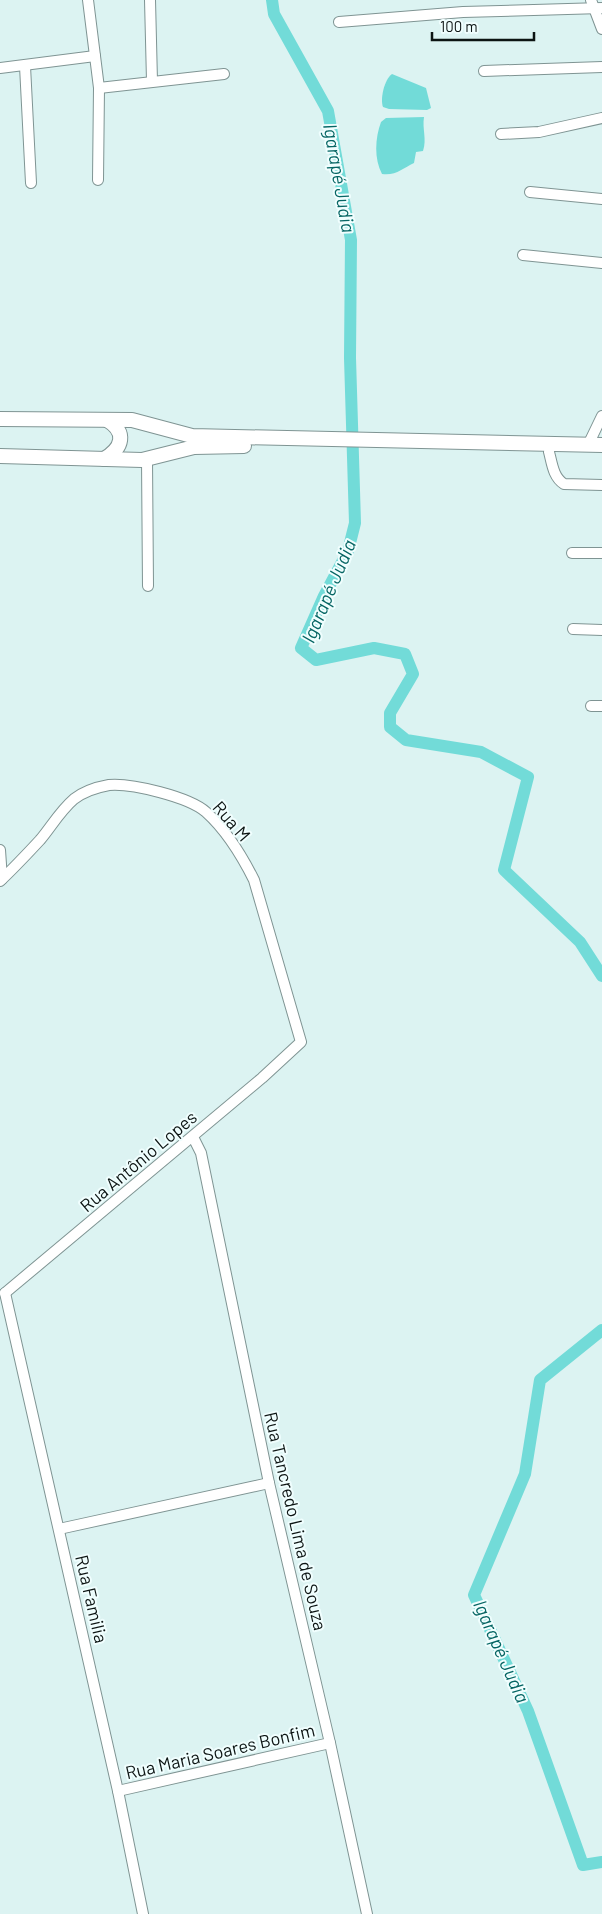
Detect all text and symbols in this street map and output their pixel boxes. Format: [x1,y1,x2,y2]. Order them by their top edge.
scale bar [432,10,534,42]
text: 100 m [440,17,478,35]
water label: Igarapé Judia [319,122,361,234]
water label: Igarapé Judia [296,536,360,646]
street label: Rua M [208,796,256,846]
street label: Rua Antônio Lopes [75,1106,201,1216]
street label: Rua Tancredo Lima de Souza [260,1410,332,1632]
street label: Rua Familia [71,1553,113,1645]
water label: Igarapé Judia [469,1596,535,1706]
street label: Rua Maria Soares Bonfim [123,1718,317,1784]

